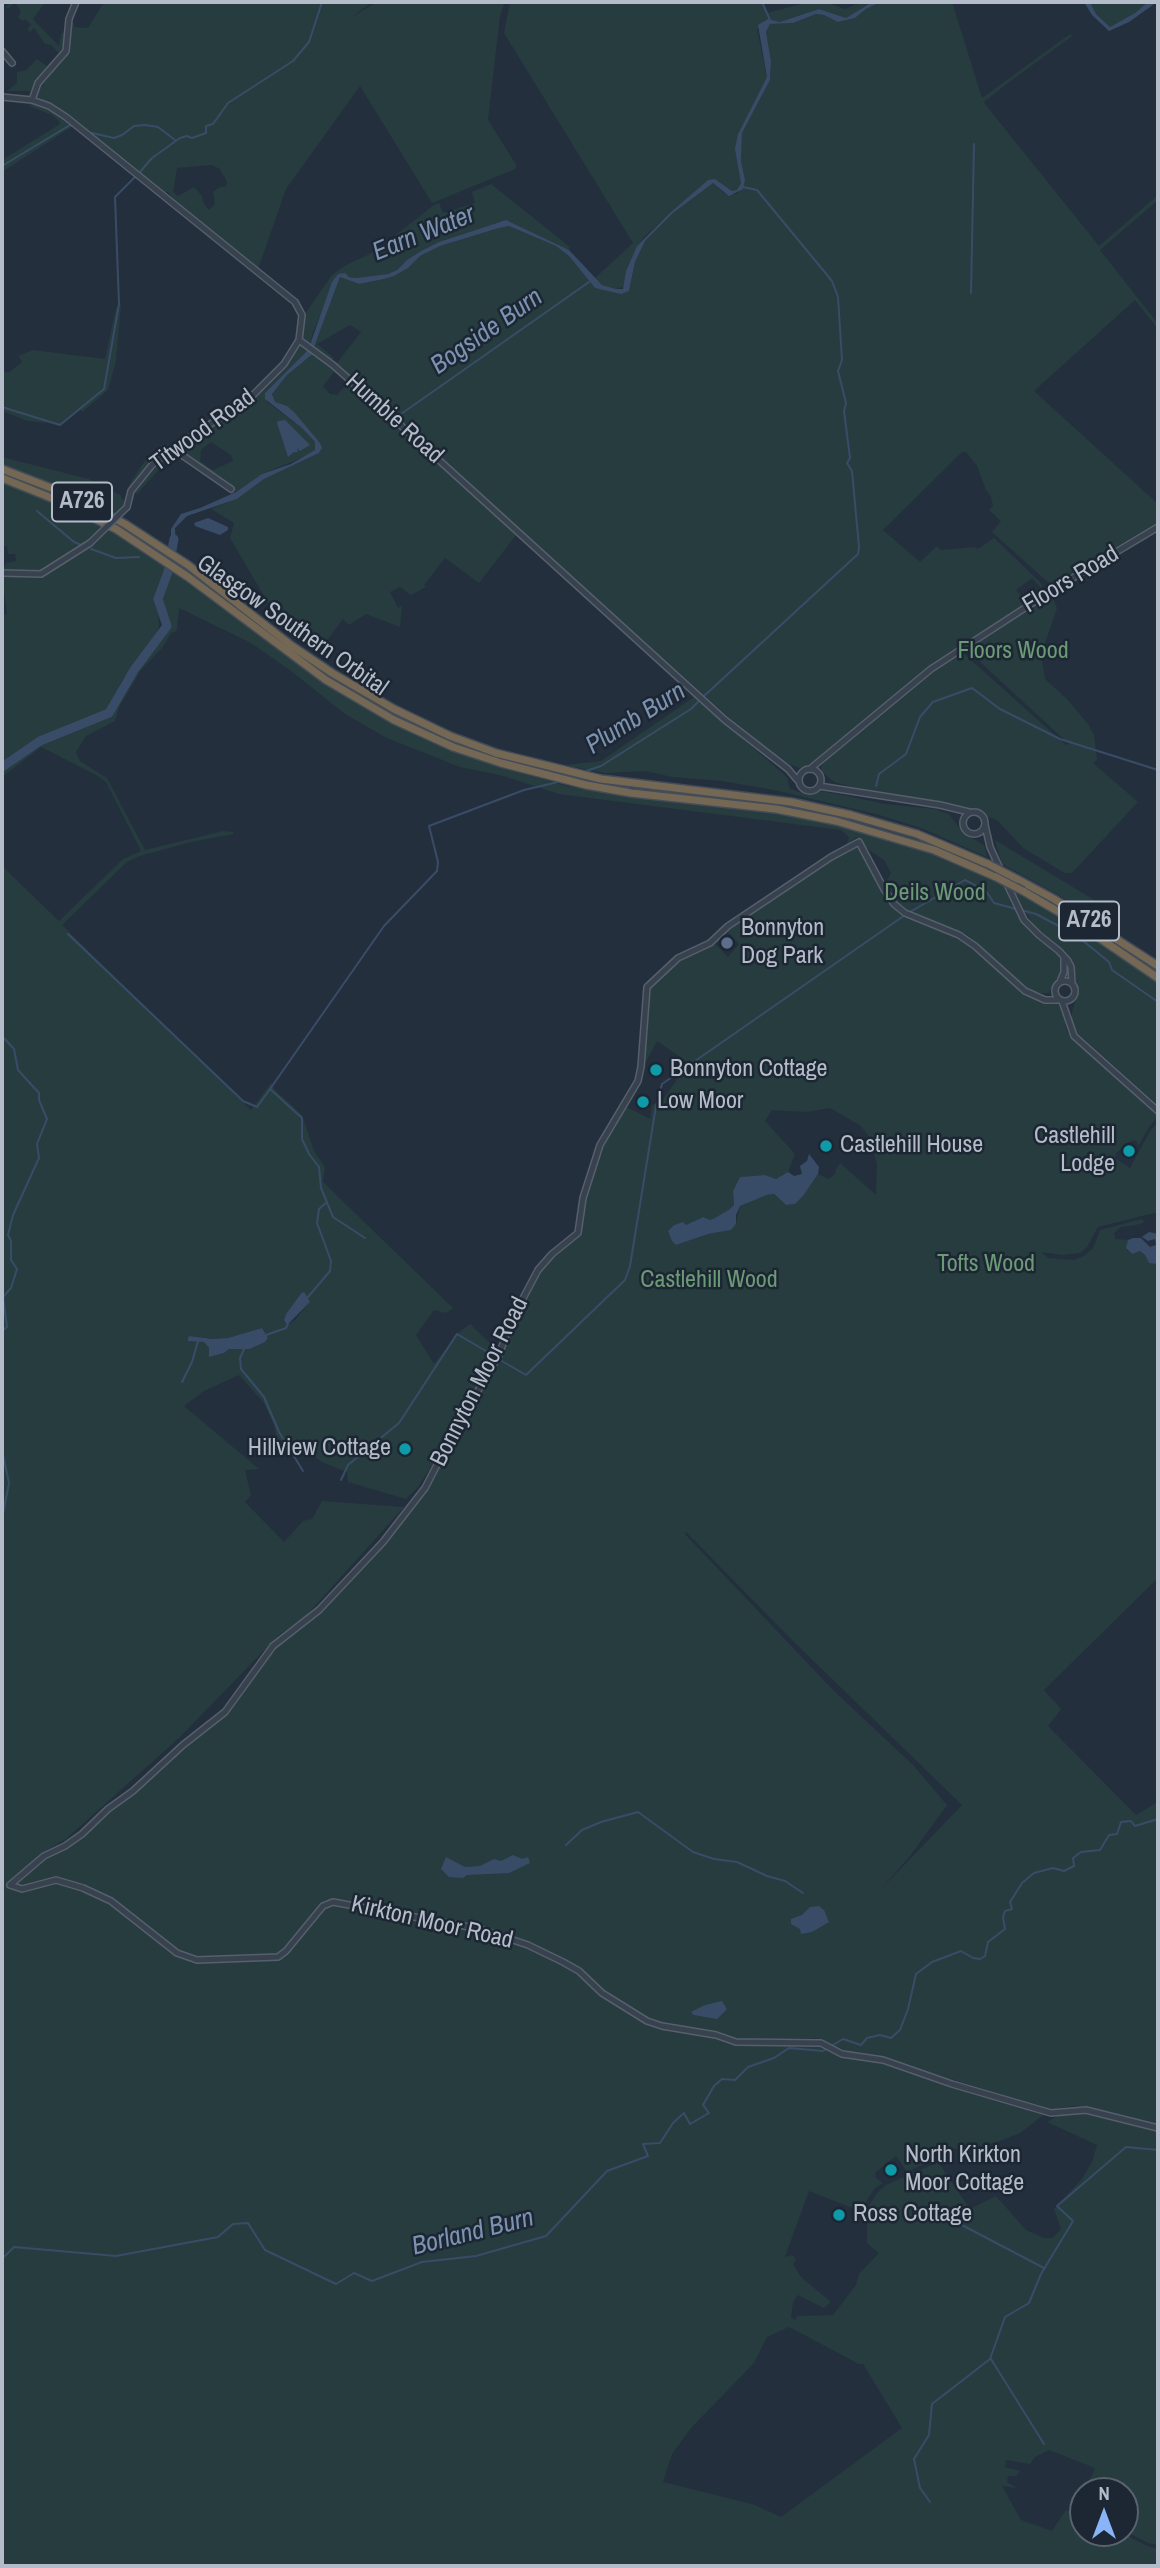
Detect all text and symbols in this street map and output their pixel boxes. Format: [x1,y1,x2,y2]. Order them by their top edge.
water label: Earn Water [368,199,480,269]
water label: Bogside Burn [425,282,549,382]
street label: Humbie Road [339,368,449,470]
street label: Titwood Road [145,383,261,479]
road number: A726 [52,482,112,522]
street label: Floors Road [1018,540,1124,620]
street label: Glasgow Southern Orbital [191,549,393,703]
park label: Floors Wood [957,638,1069,666]
water label: Plumb Burn [581,676,691,762]
park label: Deils Wood [884,880,986,908]
road number: A726 [1059,902,1119,940]
place label: Bonnyton Dog Park [741,915,824,971]
marker: Bonnyton Dog Park [719,935,735,951]
place label: Bonnyton Cottage [670,1056,828,1084]
marker: Bonnyton Cottage [648,1062,664,1078]
place label: Low Moor [657,1088,743,1116]
marker: Low Moor [635,1094,651,1110]
place label: Castlehill Lodge [1034,1123,1115,1179]
place label: Castlehill House [840,1132,983,1160]
marker: Castlehill House [818,1138,834,1154]
marker: Castlehill Lodge [1121,1143,1137,1159]
park label: Tofts Wood [937,1251,1035,1279]
park label: Castlehill Wood [640,1267,778,1295]
street label: Bonnyton Moor Road [425,1293,535,1471]
place label: Hillview Cottage [248,1435,391,1463]
marker: Hillview Cottage [397,1441,413,1457]
street label: Kirkton Moor Road [348,1890,516,1956]
place label: North Kirkton Moor Cottage [905,2142,1024,2198]
marker: North Kirkton Moor Cottage [883,2162,899,2178]
place label: Ross Cottage [853,2201,972,2229]
water label: Borland Burn [409,2203,537,2263]
marker: Ross Cottage [831,2207,847,2223]
north arrow [1069,2477,1139,2547]
text: N [1098,2480,1110,2506]

